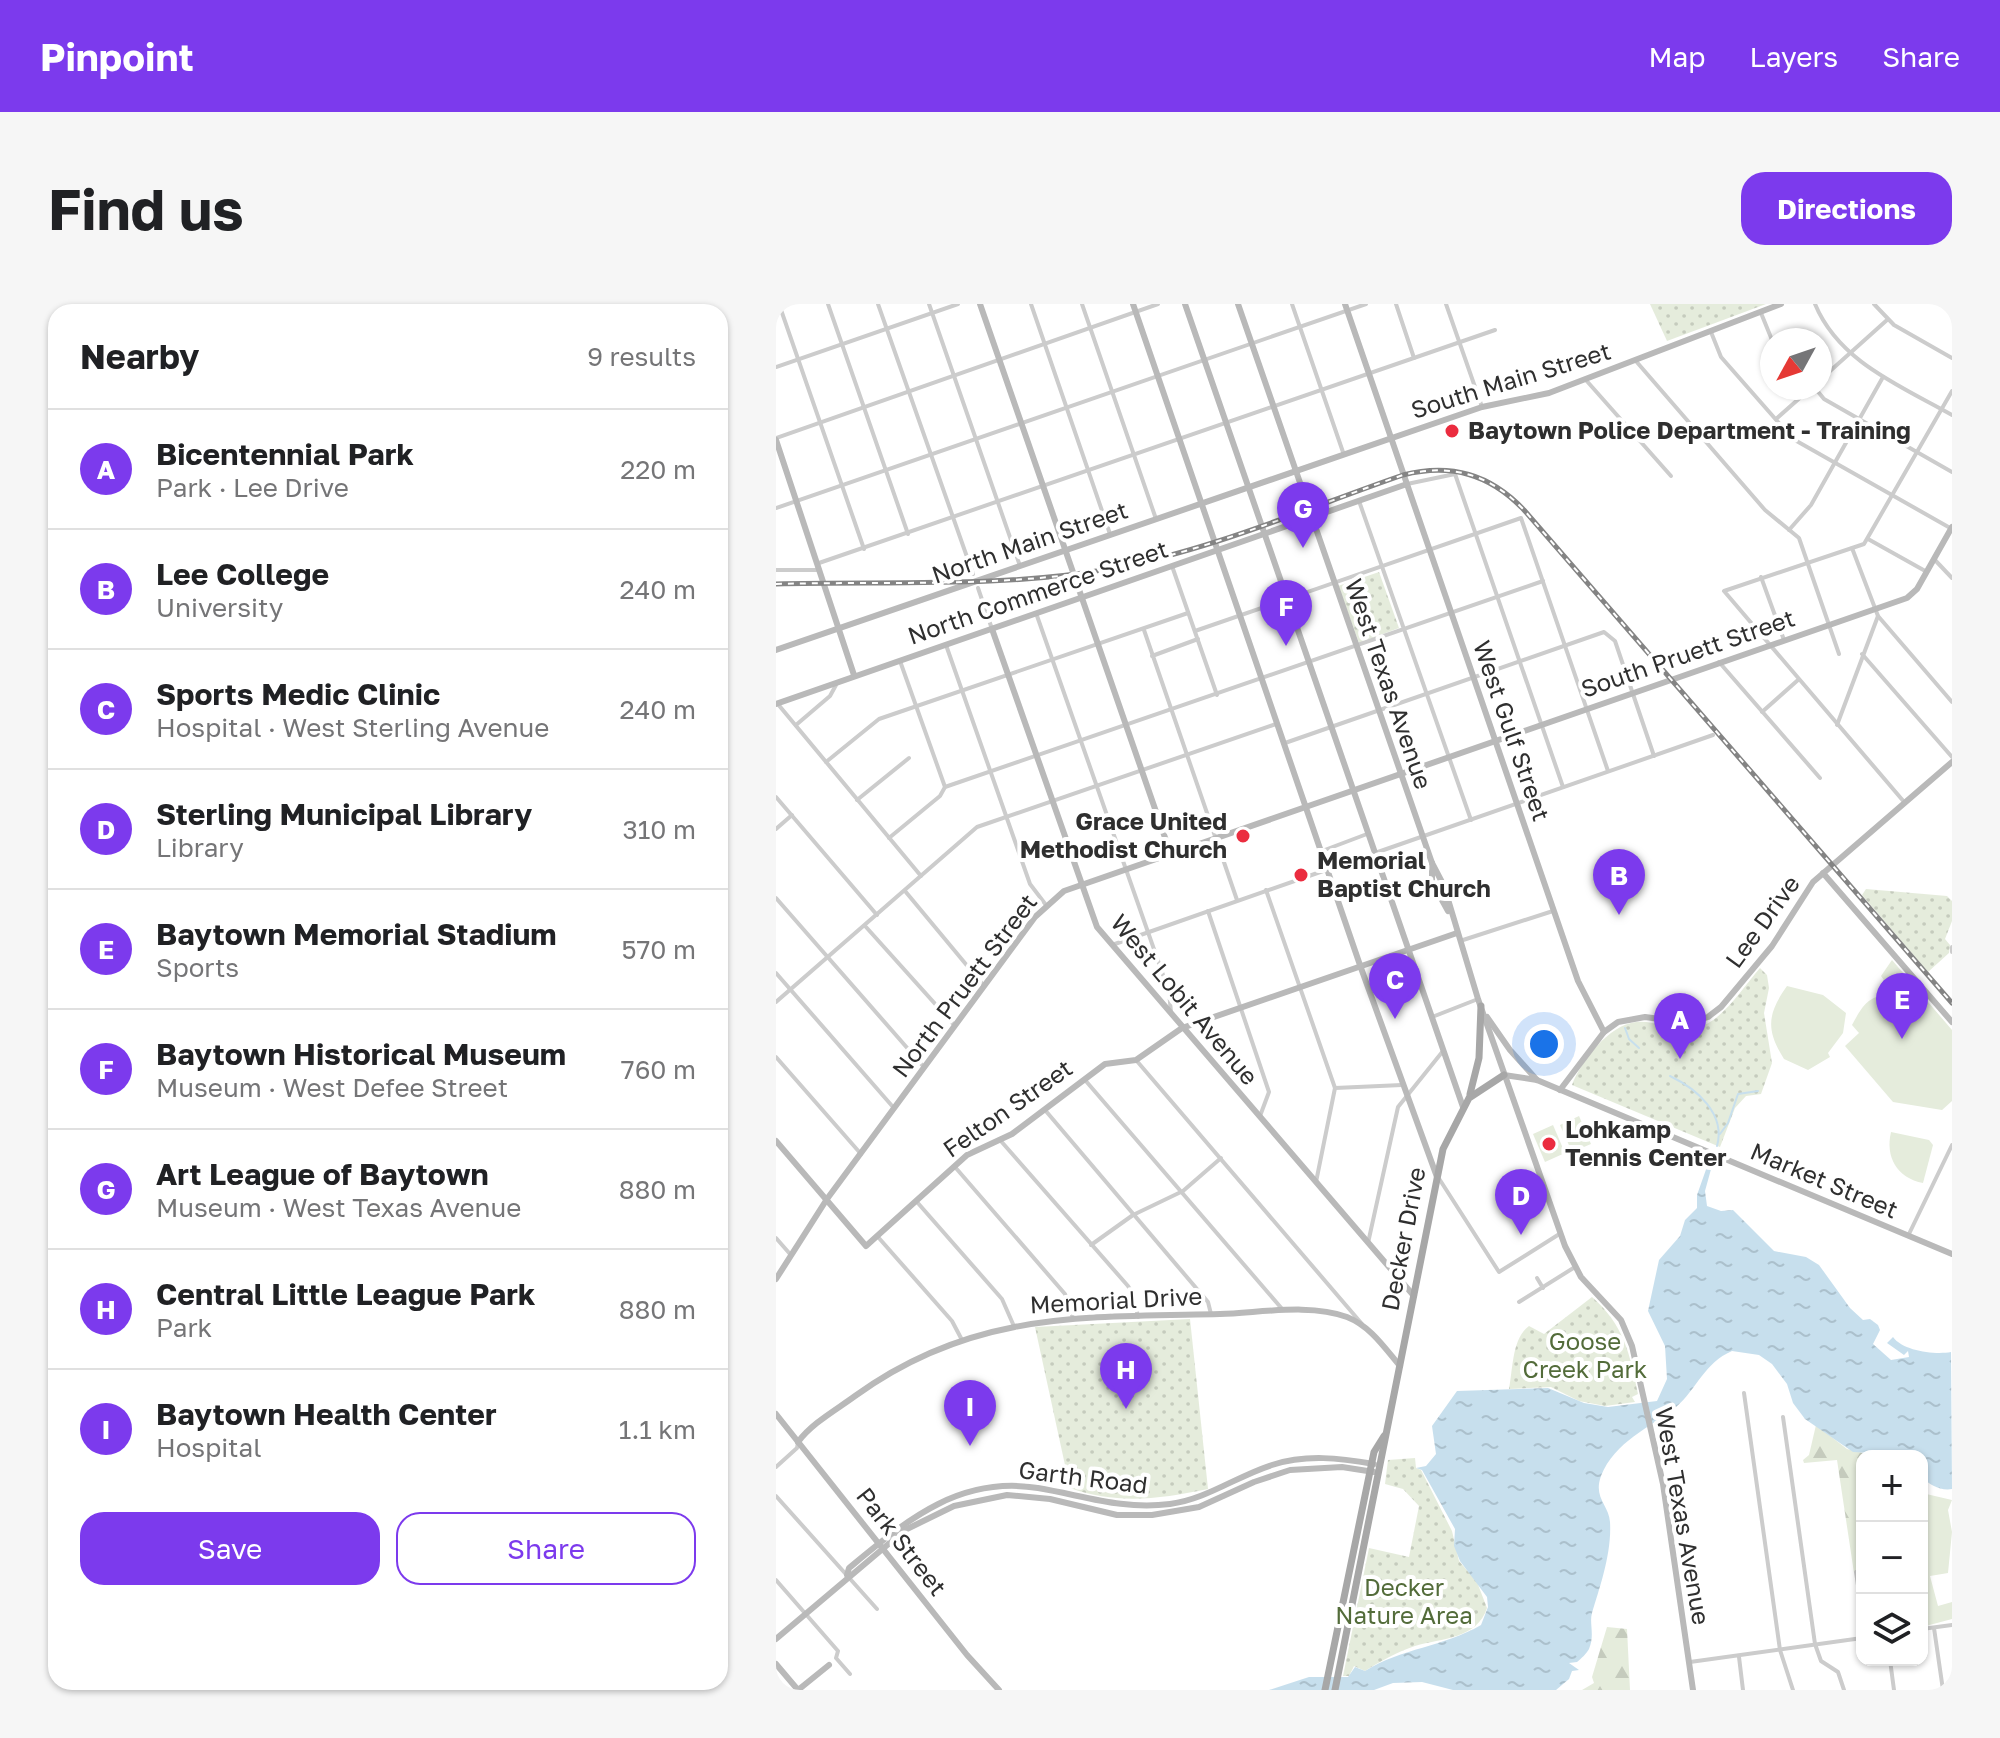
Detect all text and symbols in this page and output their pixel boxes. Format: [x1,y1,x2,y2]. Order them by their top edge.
text: Pinpoint [40,34,194,79]
text: Map [1648,40,1706,73]
text: Layers [1750,40,1838,73]
text: Share [1882,40,1960,73]
button: Directions [1741,172,1952,245]
text: Find us [48,175,244,242]
north arrow [1760,328,1832,400]
street label: South Main Street [1407,335,1614,424]
text: Nearby [80,336,200,376]
text: 9 results [587,341,696,372]
place label: Baytown Police Department - Training [1468,415,1911,444]
marker: Baytown Police Department - Training [1443,422,1461,440]
text: Bicentennial Park [156,436,414,472]
text: A [97,454,115,485]
text: 220 m [620,454,696,485]
text: Park · Lee Drive [156,472,349,503]
pin: G [1277,482,1329,548]
street label: North Main Street [928,494,1131,589]
street label: North Commerce Street [904,533,1171,650]
text: Lee College [156,556,329,592]
text: B [97,574,115,605]
text: 240 m [619,574,696,605]
street label: West Texas Avenue [1340,575,1439,792]
pin: F [1260,580,1312,646]
text: University [156,592,283,623]
street label: South Pruett Street [1577,602,1798,703]
street label: West Gulf Street [1468,637,1557,824]
text: Sports Medic Clinic [156,676,440,712]
text: C [97,694,115,725]
text: 240 m [619,694,696,725]
text: Hospital · West Sterling Avenue [156,712,549,743]
text: Sterling Municipal Library [156,796,532,832]
place label: Grace United Methodist Church [1020,806,1227,863]
text: D [97,814,115,845]
text: 310 m [623,814,696,845]
marker: Grace United Methodist Church [1234,827,1252,845]
text: Library [156,832,244,863]
place label: Memorial Baptist Church [1317,845,1491,902]
pin: B [1593,849,1645,915]
marker: Memorial Baptist Church [1292,866,1310,884]
street label: Lee Drive [1719,869,1805,973]
street label: North Pruett Street [885,888,1042,1083]
street label: West Lobit Avenue [1105,908,1265,1090]
text: Baytown Memorial Stadium [156,916,557,952]
text: E [98,934,114,965]
text: 570 m [622,934,696,965]
text: Sports [156,952,239,983]
pin: C [1369,953,1421,1019]
pin: E [1876,973,1928,1039]
pin: A [1654,993,1706,1059]
your location [1524,1024,1564,1064]
text: Baytown Historical Museum [156,1036,566,1072]
street label: Felton Street [937,1053,1077,1163]
text: F [98,1054,114,1085]
text: 760 m [621,1054,696,1085]
text: Museum · West Defee Street [156,1072,508,1103]
place label: Lohkamp Tennis Center [1565,1114,1727,1171]
marker: Lohkamp Tennis Center [1540,1135,1558,1153]
street label: Market Street [1747,1136,1903,1224]
text: Art League of Baytown [156,1156,489,1192]
street label: Decker Drive [1374,1164,1431,1313]
pin: D [1495,1169,1547,1235]
text: G [96,1174,116,1205]
text: 880 m [619,1174,696,1205]
text: Museum · West Texas Avenue [156,1192,521,1223]
text: Central Little League Park [156,1276,535,1312]
street label: Memorial Drive [1029,1281,1203,1319]
text: H [96,1294,116,1325]
text: 880 m [619,1294,696,1325]
text: Park [156,1312,212,1343]
park label: Goose Creek Park [1523,1326,1647,1383]
pin: H [1100,1343,1152,1409]
pin: I [944,1380,996,1446]
text: Baytown Health Center [156,1396,497,1432]
street label: West Texas Avenue [1650,1405,1717,1627]
text: I [102,1414,110,1445]
text: 1.1 km [619,1414,696,1445]
text: Hospital [156,1432,262,1463]
map controls [1856,1450,1928,1666]
button: + [1856,1450,1928,1522]
street label: Garth Road [1017,1454,1149,1499]
street label: Park Street [851,1481,953,1601]
button: Save [80,1512,380,1585]
button: Share [396,1512,696,1585]
button: − [1856,1522,1928,1594]
park label: Decker Nature Area [1335,1572,1473,1629]
button: layers [1856,1594,1928,1666]

